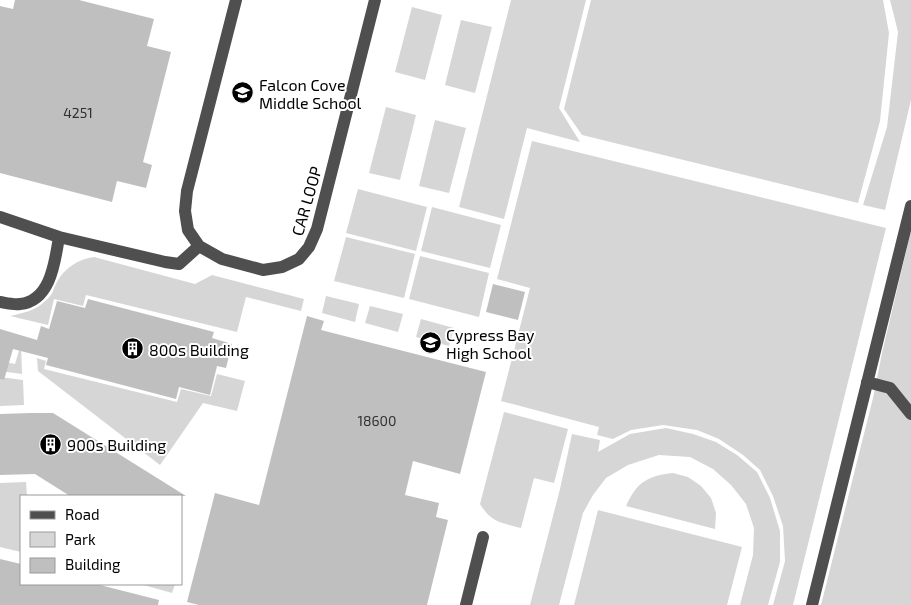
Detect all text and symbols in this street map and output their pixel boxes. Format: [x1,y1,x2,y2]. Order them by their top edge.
place label: Falcon Cove Middle School [259,75,362,112]
school or university icon: Falcon Cove Middle School [231,81,255,105]
house number: 4251 [63,104,93,121]
street label: CAR LOOP [287,164,325,238]
place label: Cypress Bay High School [446,325,535,362]
school or university icon: Cypress Bay High School [418,331,442,355]
building icon: 800s Building [121,337,145,361]
place label: 800s Building [149,340,249,359]
house number: 18600 [358,412,396,429]
building icon: 900s Building [39,432,63,456]
place label: 900s Building [67,435,166,454]
legend [20,495,182,585]
text: Road [65,505,100,523]
text: Park [65,530,96,548]
text: Building [65,555,121,573]

